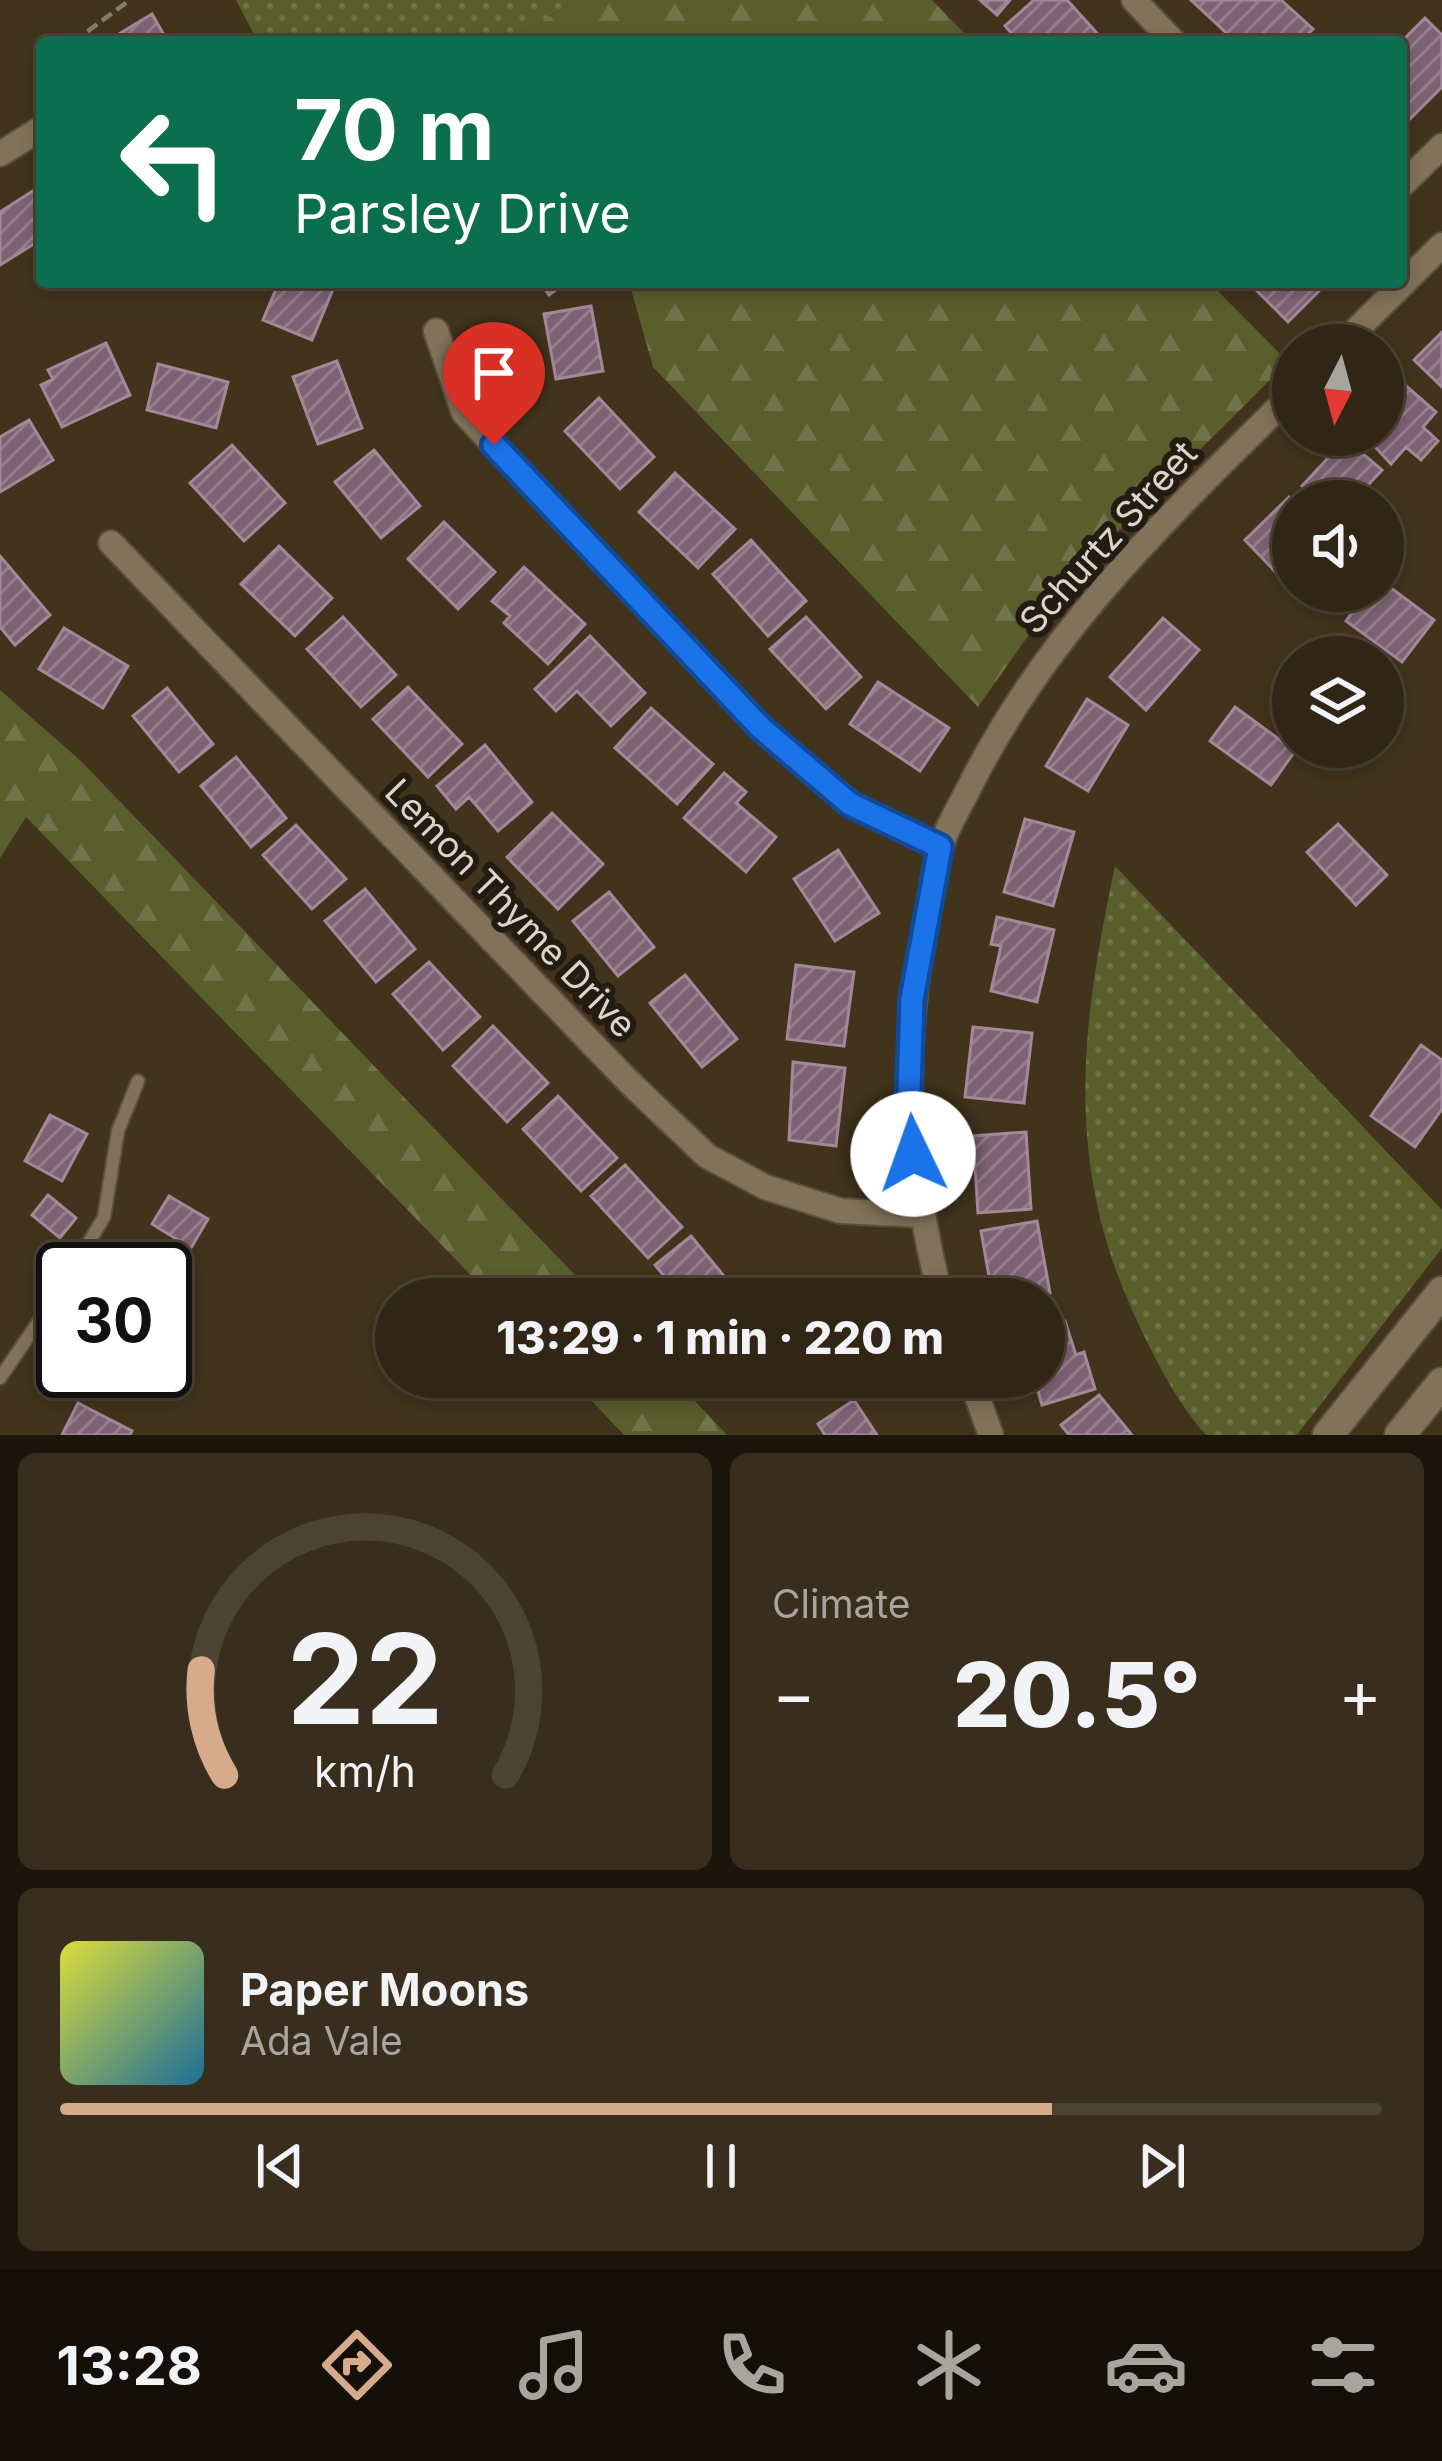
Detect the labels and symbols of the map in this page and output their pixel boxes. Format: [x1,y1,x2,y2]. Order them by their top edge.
pin [443,322,545,445]
north arrow [1272,324,1404,456]
street label: Schurtz Street [1010,432,1206,642]
street label: Lemon Thyme Drive [376,770,646,1046]
position arrow [850,1091,976,1217]
speed limit sign: 30 [36,1242,192,1398]

